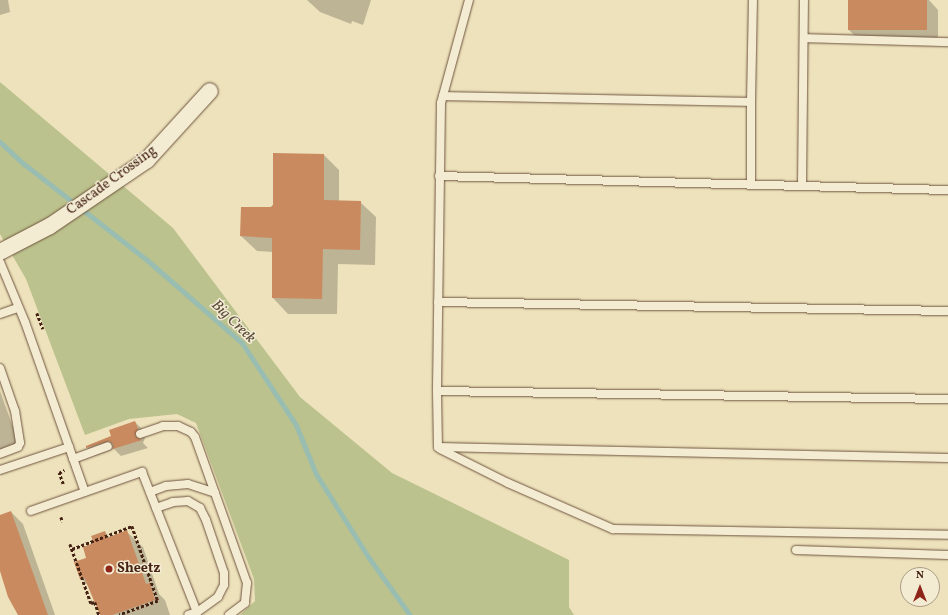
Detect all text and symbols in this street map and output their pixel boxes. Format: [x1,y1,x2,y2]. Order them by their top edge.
street label: Cascade Crossing [64,143,160,219]
water label: Big Creek [207,297,259,347]
place label: Sheetz [117,561,160,577]
marker: Sheetz [104,564,114,574]
north arrow [900,567,940,607]
text: N [916,568,924,583]

